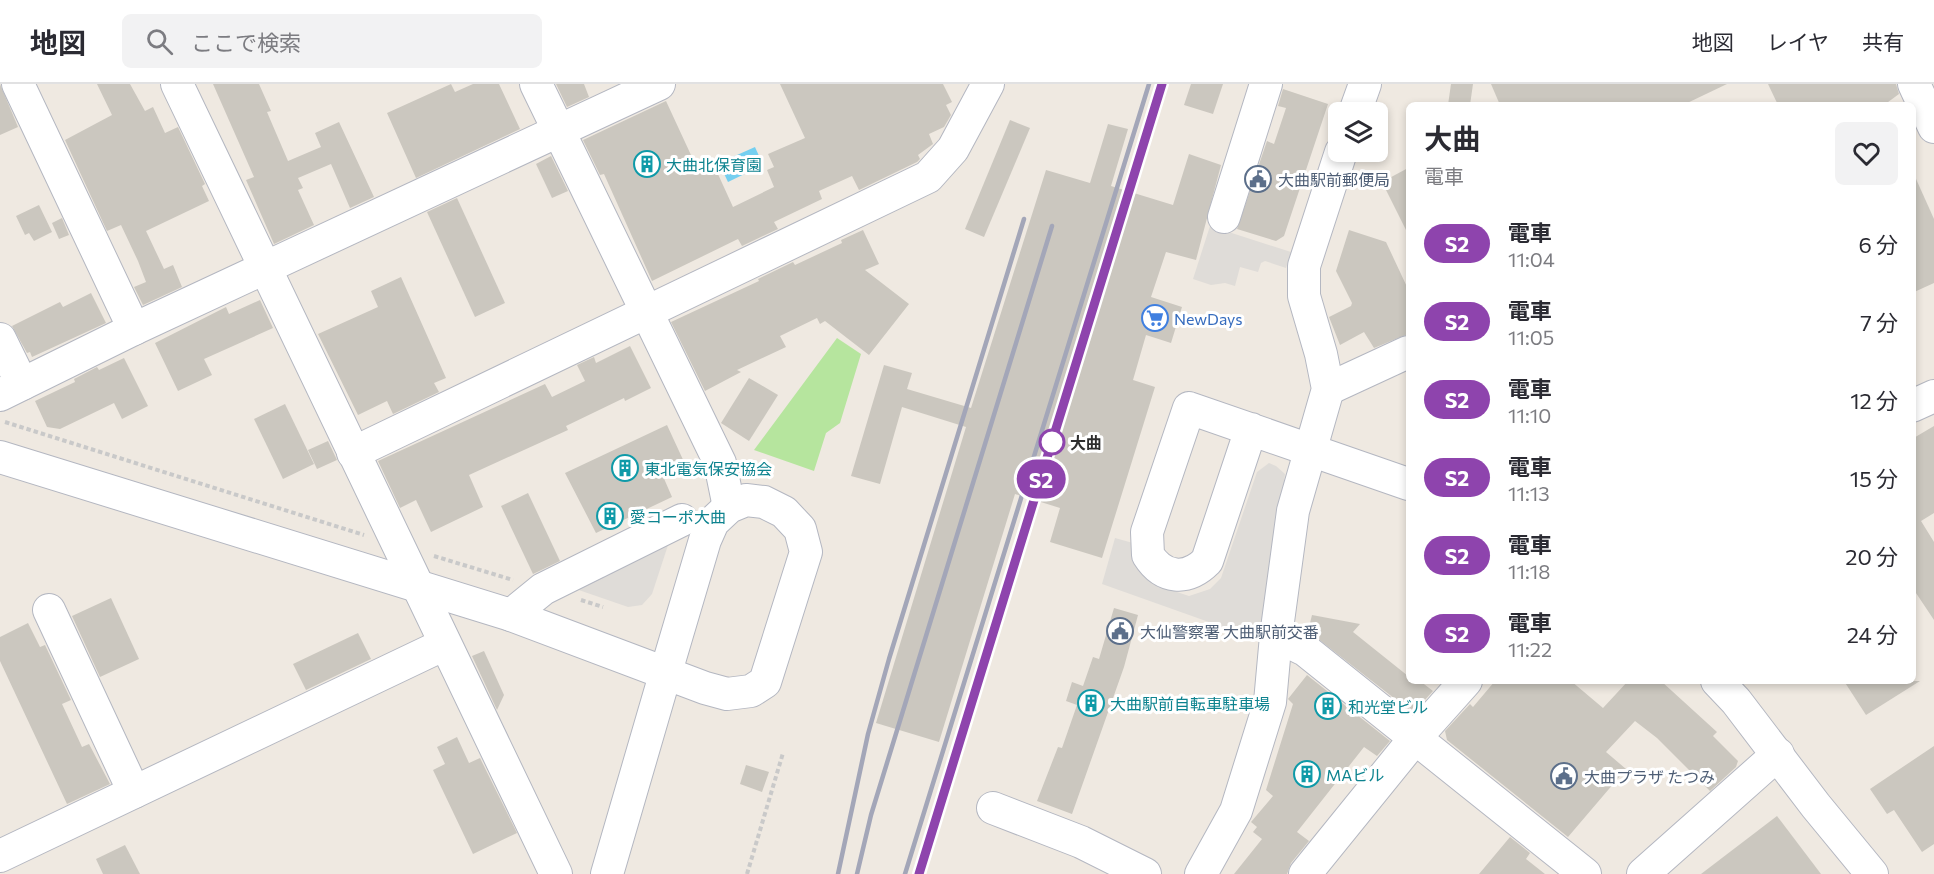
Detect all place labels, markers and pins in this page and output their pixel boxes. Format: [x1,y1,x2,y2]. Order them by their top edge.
building icon: 大曲北保育園 [632,149,662,179]
place label: 大曲北保育園 [666,155,762,174]
public building icon: 大曲駅前郵便局 [1243,164,1273,194]
place label: 大曲駅前郵便局 [1278,170,1390,189]
supermarket icon: NewDays [1140,303,1170,333]
place label: NewDays [1174,309,1243,328]
marker: 大曲 [1039,429,1065,455]
place label: 大曲 [1070,433,1102,452]
building icon: 東北電気保安協会 [610,453,640,483]
place label: 東北電気保安協会 [644,459,772,478]
building icon: 愛コーポ大曲 [595,501,625,531]
place label: 愛コーポ大曲 [630,507,726,526]
public building icon: 大仙警察署 大曲駅前交番 [1105,616,1135,646]
place label: 大仙警察署 大曲駅前交番 [1140,622,1319,641]
building icon: 大曲駅前自転車駐車場 [1076,688,1106,718]
building icon: 和光堂ビル [1313,691,1343,721]
place label: 大曲駅前自転車駐車場 [1110,694,1270,713]
place label: 和光堂ビル [1348,697,1428,716]
building icon: MAビル [1292,759,1322,789]
public building icon: 大曲プラザ たつみ [1549,761,1579,791]
place label: MAビル [1326,765,1384,784]
place label: 大曲プラザ たつみ [1584,767,1715,786]

